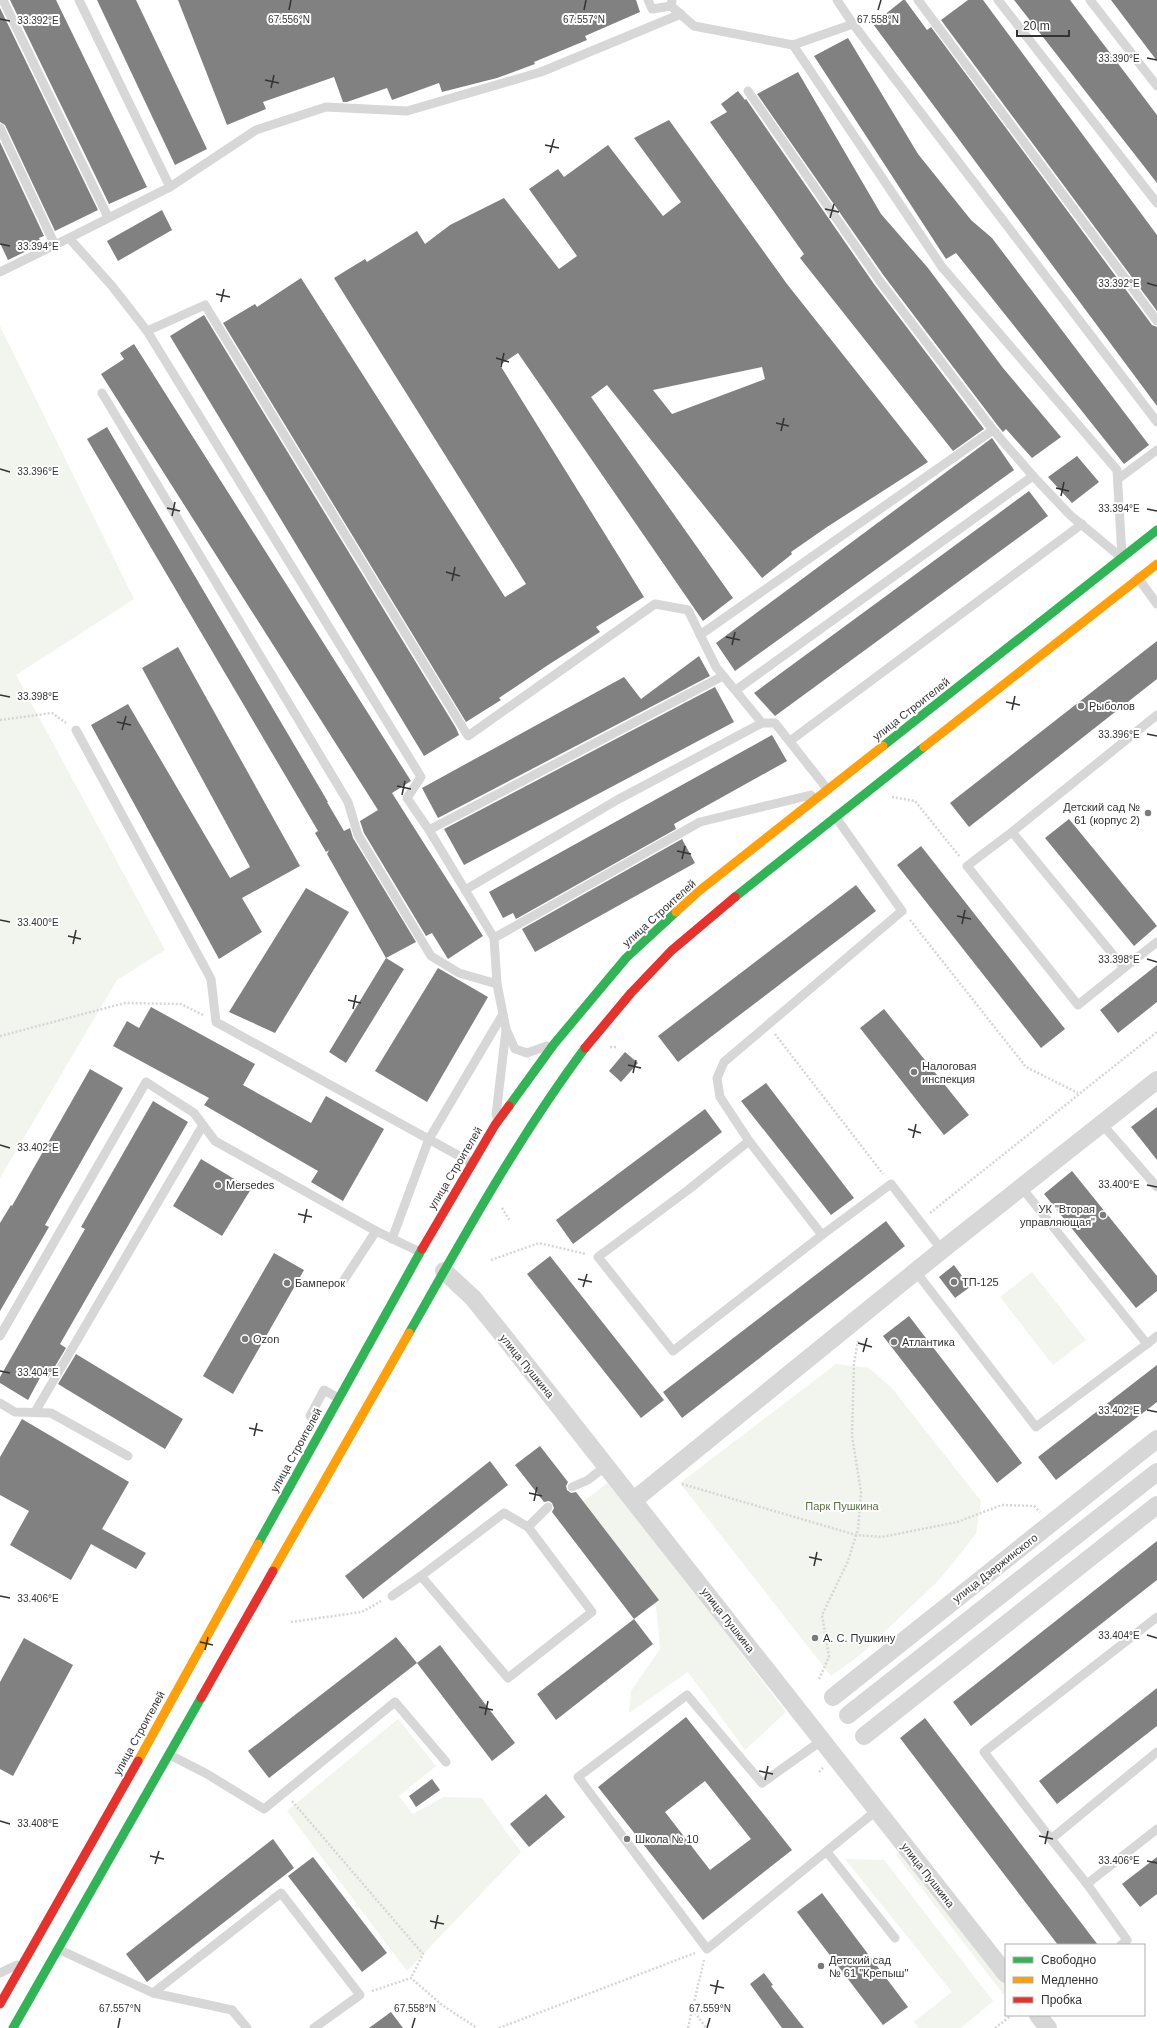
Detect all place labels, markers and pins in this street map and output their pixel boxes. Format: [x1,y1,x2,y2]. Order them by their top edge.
place label: Рыболов [1089,700,1135,712]
marker: Рыболов [1076,701,1086,711]
place label: Детский сад № 61 (корпус 2) [1063,801,1140,826]
marker: Детский сад № 61 (корпус 2) [1143,808,1153,818]
place label: Налоговая инспекция [922,1060,976,1085]
marker: Налоговая инспекция [909,1067,919,1077]
place label: Mersedes [226,1179,275,1191]
marker: Mersedes [213,1180,223,1190]
place label: УК "Вторая управляющая" [1020,1203,1095,1228]
marker: УК "Вторая управляющая" [1098,1210,1108,1220]
place label: ТП-125 [962,1276,999,1288]
place label: Бамперок [295,1277,345,1289]
marker: ТП-125 [949,1277,959,1287]
marker: Бамперок [282,1278,292,1288]
place label: Ozon [253,1333,279,1345]
marker: Ozon [240,1334,250,1344]
place label: Атлантика [902,1336,956,1348]
marker: Атлантика [889,1337,899,1347]
place label: А. С. Пушкину [823,1632,896,1644]
marker: А. С. Пушкину [810,1633,820,1643]
place label: Школа № 10 [635,1833,699,1845]
marker: Школа № 10 [622,1834,632,1844]
place label: Детский сад № 61 "Крепыш" [829,1954,908,1979]
marker: Детский сад № 61 "Крепыш" [816,1961,826,1971]

